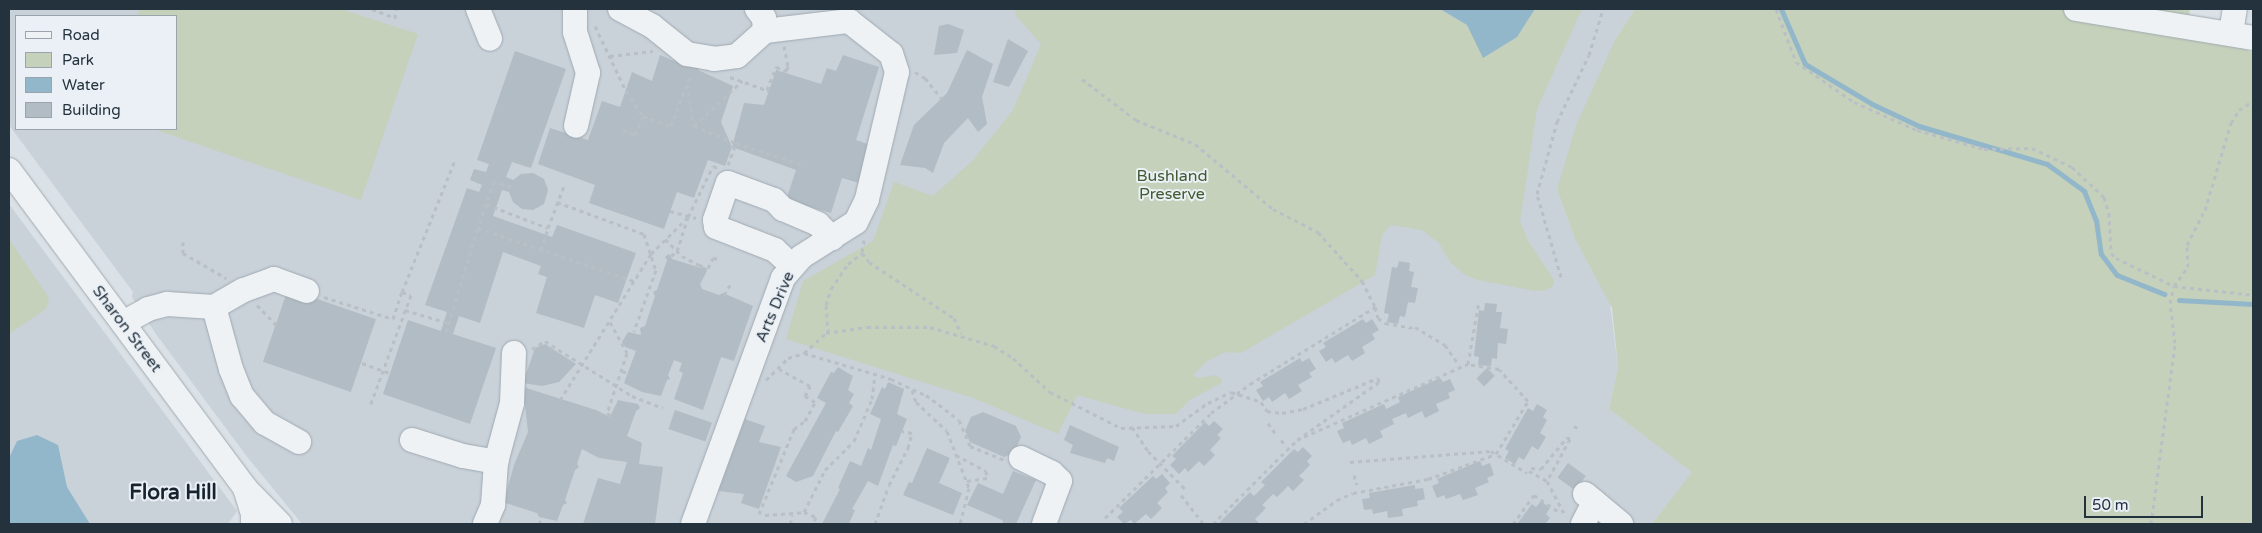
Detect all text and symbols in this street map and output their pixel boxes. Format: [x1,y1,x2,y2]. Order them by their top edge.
legend [15,15,178,130]
text: Road [62,26,100,44]
text: Park [62,51,94,69]
text: Water [62,76,105,94]
text: Building [62,101,121,119]
park label: Bushland Preserve [1137,166,1207,204]
street label: Arts Drive [751,269,799,345]
street label: Sharon Street [88,282,166,376]
district label: Flora Hill [129,480,217,506]
scale bar [2087,486,2206,518]
text: 50 m [2092,496,2129,514]

